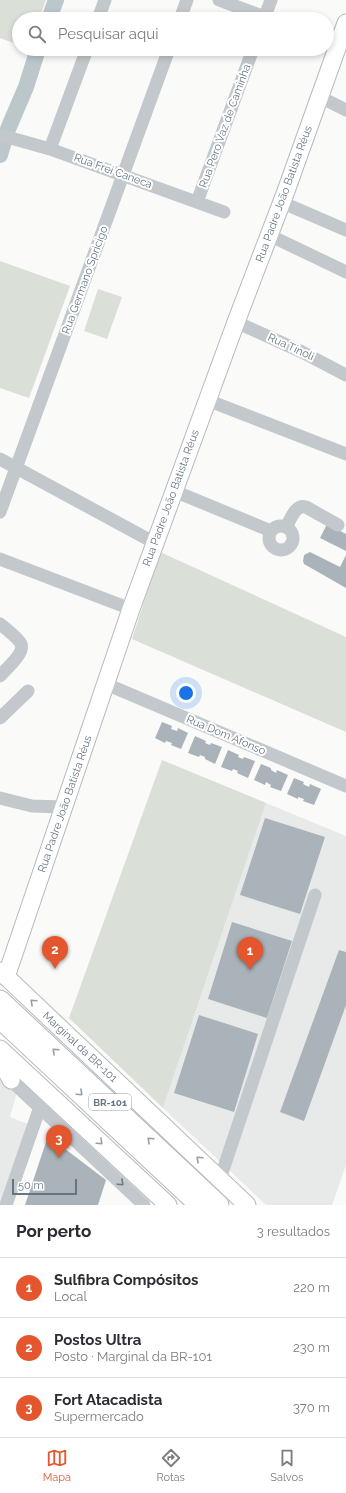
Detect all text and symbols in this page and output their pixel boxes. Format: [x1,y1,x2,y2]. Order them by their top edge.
search box [12,12,334,56]
icon: search [26,23,48,45]
text: Pesquisar aqui [58,25,158,43]
street label: Rua Pero Vaz de Caminha [197,63,253,189]
street label: Rua Padre João Batista Réus [253,124,315,264]
street label: Rua Frei Caneca [72,151,154,191]
street label: Rua Germano Spricigo [59,224,111,336]
street label: Rua Tínoli [266,331,316,363]
street label: Rua Padre João Batista Réus [140,428,202,568]
your location [176,683,196,703]
street label: Rua Dom Afonso [184,712,268,758]
street label: Rua Padre João Batista Réus [35,734,95,874]
pin: 2 [42,936,68,969]
pin: 1 [237,937,263,970]
one-way arrow [30,1000,38,1007]
street label: Marginal da BR-101 [40,1009,120,1085]
one-way arrow [52,1048,60,1056]
one-way arrow [75,1089,82,1096]
road number: BR-101 [89,1094,131,1110]
pin: 3 [46,1125,72,1158]
one-way arrow [147,1137,155,1145]
one-way arrow [96,1138,103,1145]
one-way arrow [196,1156,204,1164]
scale bar [12,1177,77,1196]
text: 50 m [18,1179,44,1192]
one-way arrow [116,1179,124,1186]
text: Por perto [16,1221,91,1241]
text: 3 resultados [257,1224,330,1239]
text: Sulfibra Compósitos [54,1271,198,1289]
text: 1 [26,1280,32,1295]
text: 220 m [293,1280,330,1295]
text: Local [54,1289,87,1304]
text: Postos Ultra [54,1331,141,1349]
text: 2 [25,1340,33,1355]
text: 230 m [293,1340,330,1355]
text: Posto · Marginal da BR-101 [54,1349,212,1364]
text: Fort Atacadista [54,1391,162,1409]
text: 3 [25,1400,33,1415]
text: 370 m [293,1400,330,1415]
text: Supermercado [54,1409,144,1424]
tab: Mapa [43,1447,71,1484]
tab: Rotas [156,1447,185,1484]
tab: Salvos [270,1447,303,1484]

